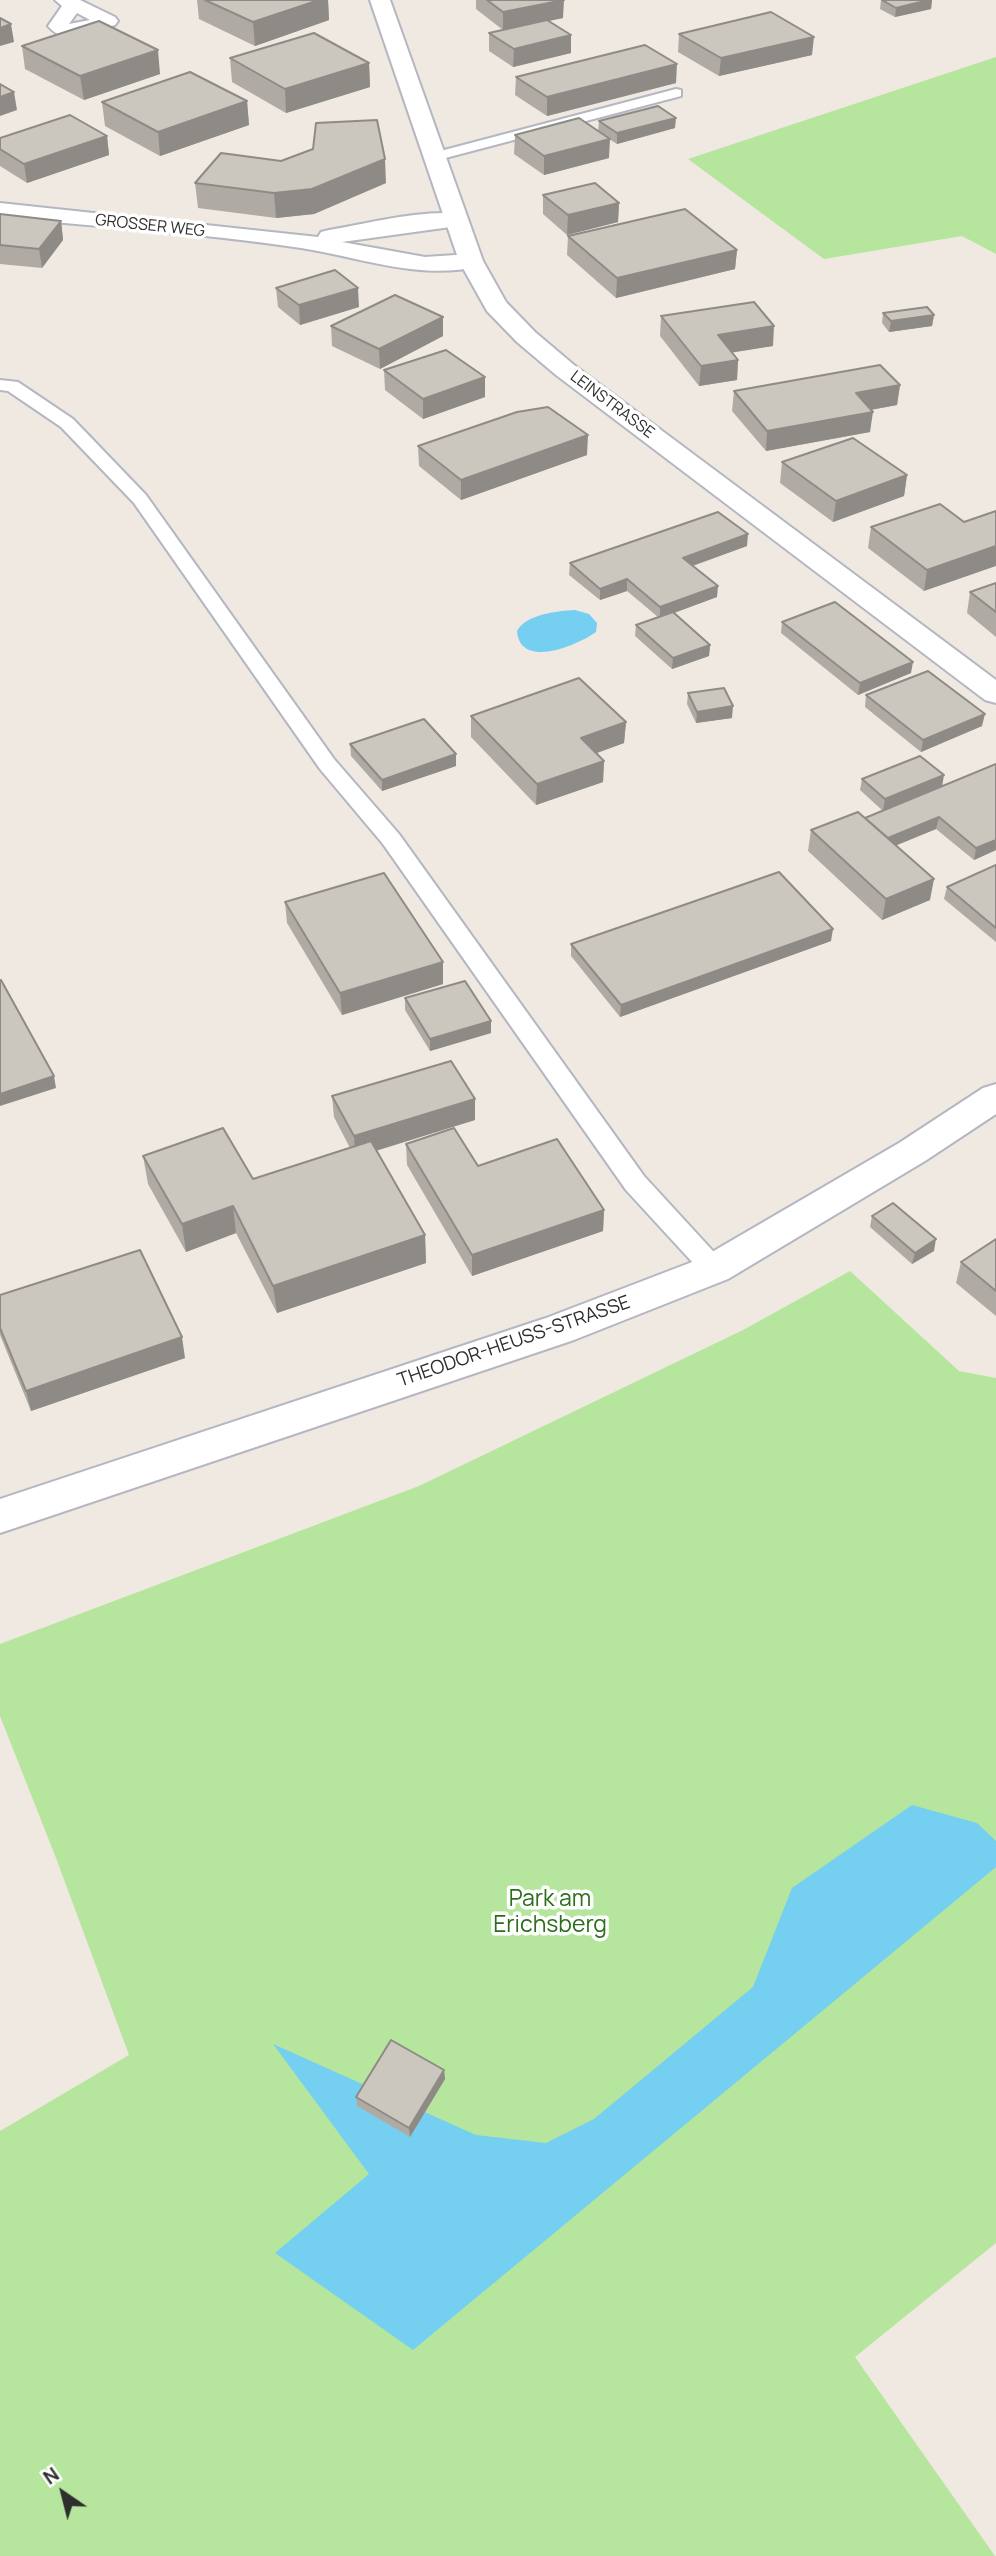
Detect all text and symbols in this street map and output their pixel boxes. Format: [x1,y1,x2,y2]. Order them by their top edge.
street label: GROSSER WEG [94,211,206,241]
street label: LEINSTRASSE [566,367,658,443]
street label: THEODOR-HEUSS-STRASSE [395,1291,633,1393]
park label: Park am Erichsberg [493,1886,607,1940]
north arrow [28,2458,98,2528]
text: N [38,2461,64,2490]

